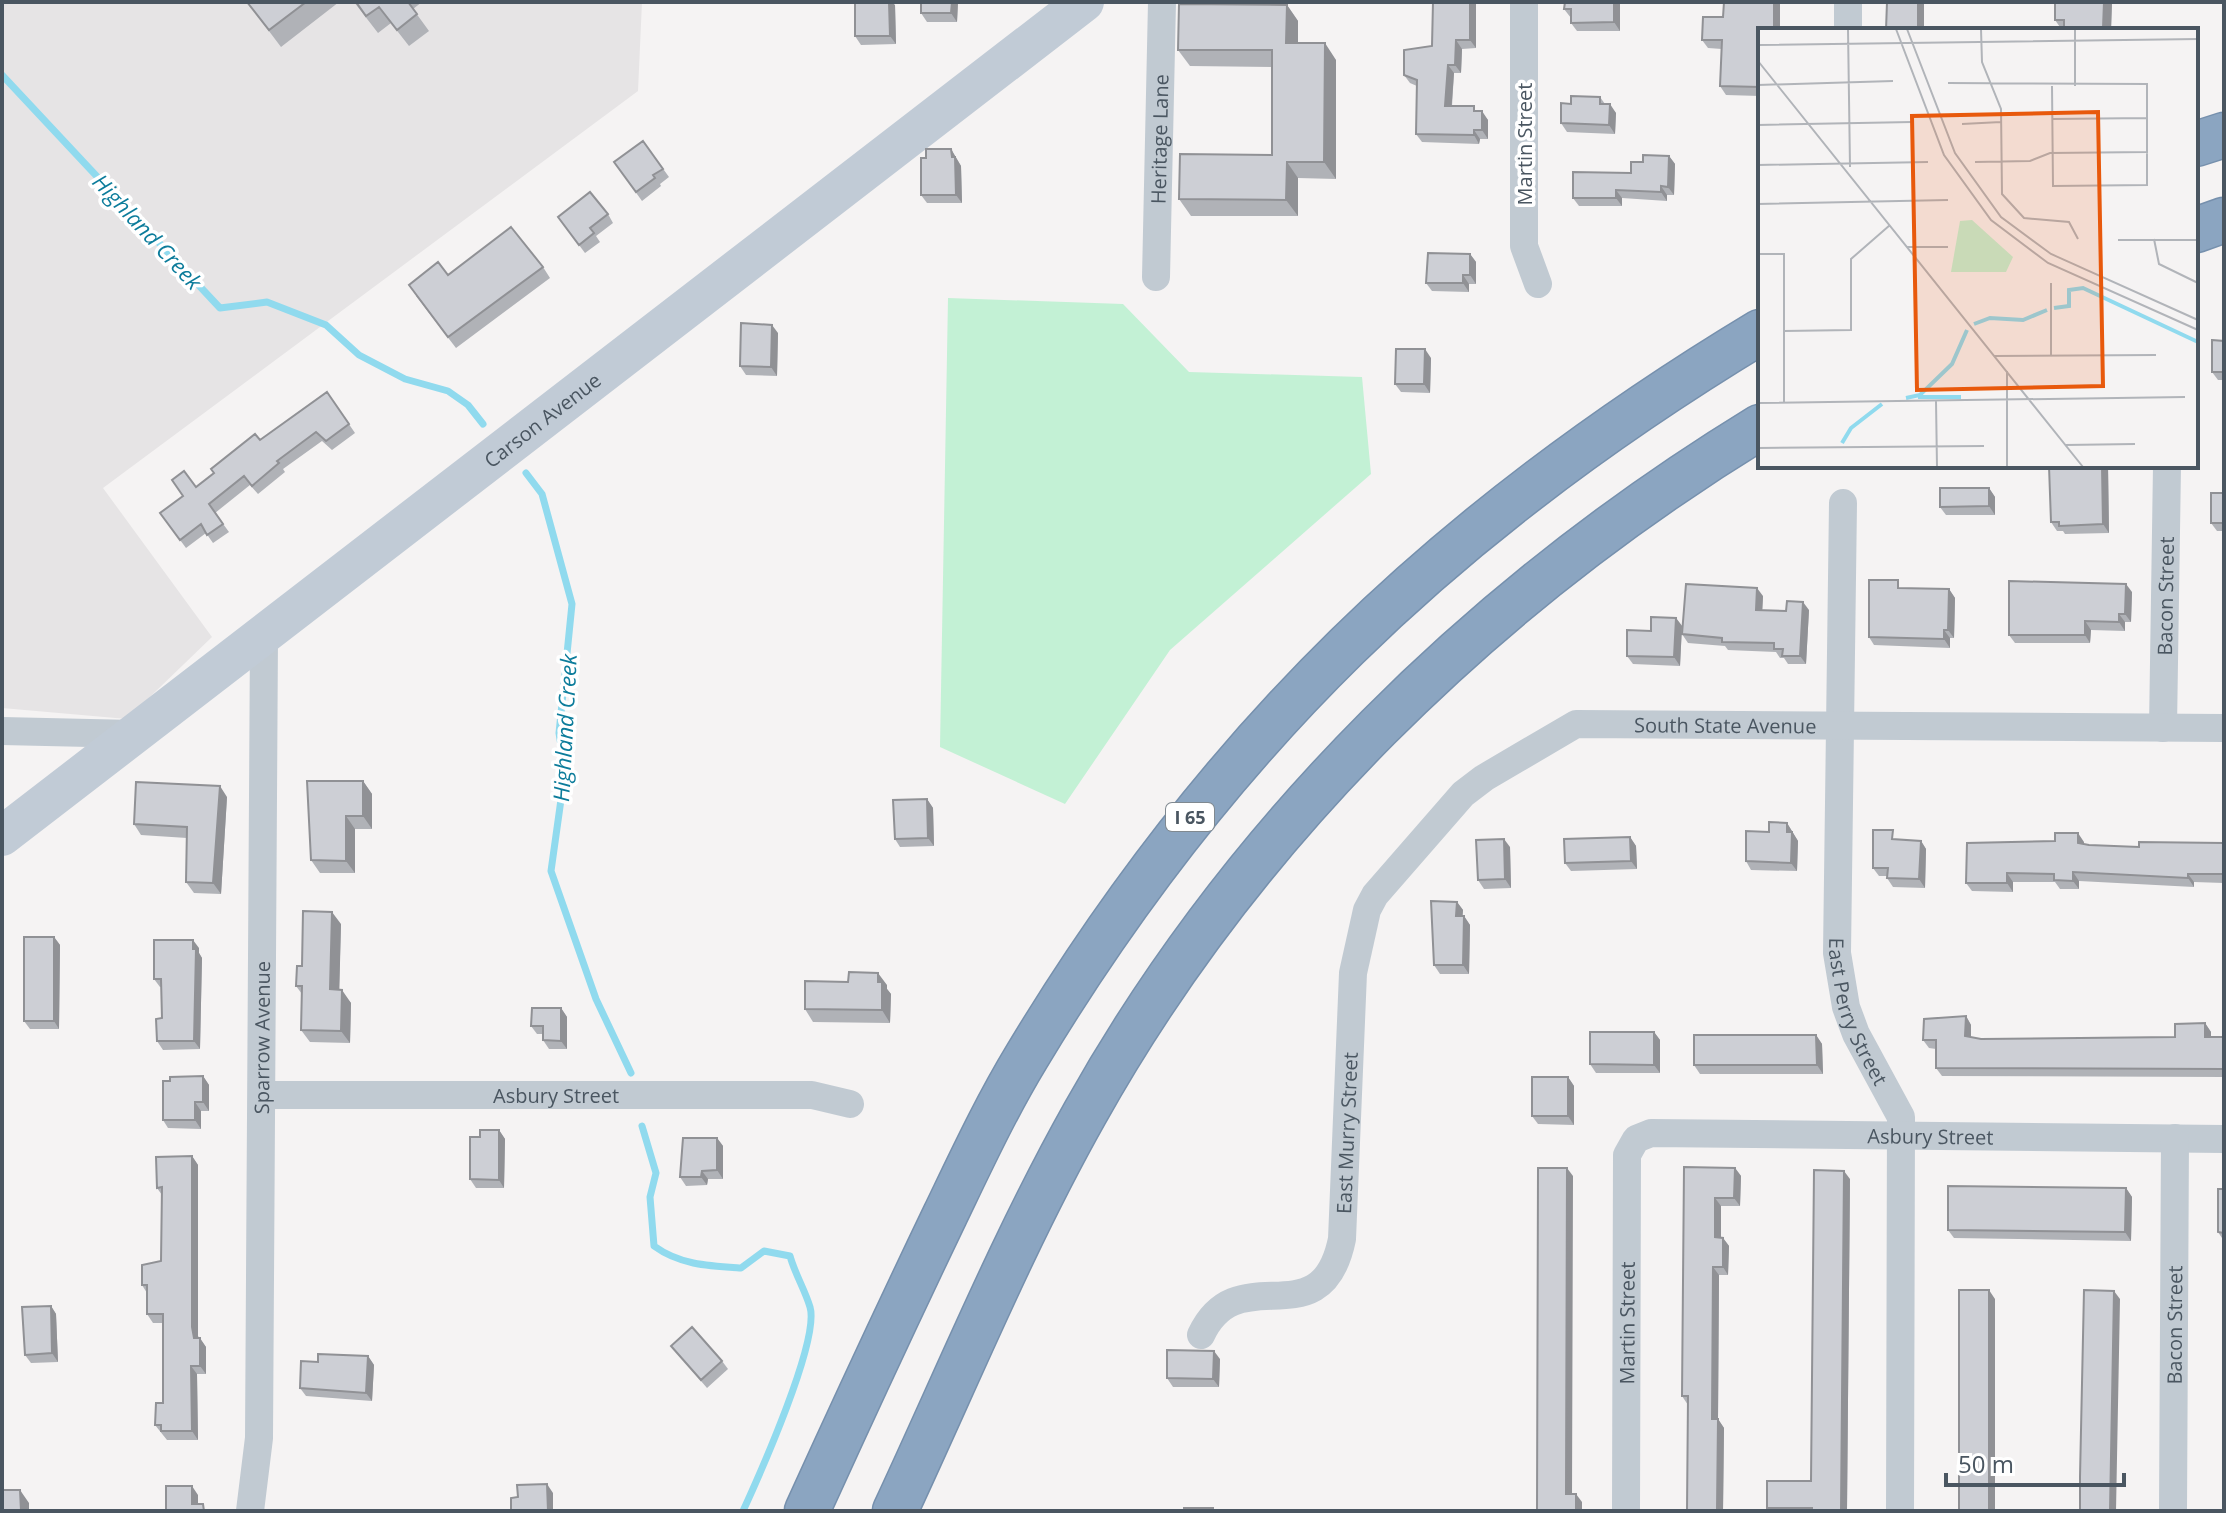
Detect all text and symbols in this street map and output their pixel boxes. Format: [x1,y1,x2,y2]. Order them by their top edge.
inset map [1758,28,2198,468]
street label: Heritage Lane [1144,74,1174,204]
street label: Martin Street [1511,83,1538,205]
water label: Highland Creek [87,167,210,296]
street label: Carson Avenue [478,366,606,473]
street label: Bacon Street [2151,536,2179,656]
water label: Highland Creek [545,652,583,803]
street label: South State Avenue [1634,711,1817,739]
road number: I 65 [1166,803,1214,831]
street label: East Perry Street [1823,937,1894,1090]
street label: Sparrow Avenue [248,961,275,1114]
street label: East Murry Street [1330,1052,1363,1214]
street label: Asbury Street [493,1082,619,1109]
street label: Asbury Street [1867,1122,1994,1150]
street label: Martin Street [1613,1262,1640,1384]
street label: Bacon Street [2160,1265,2188,1385]
scale bar [1946,1437,2124,1487]
text: 50 m [1958,1447,2014,1480]

